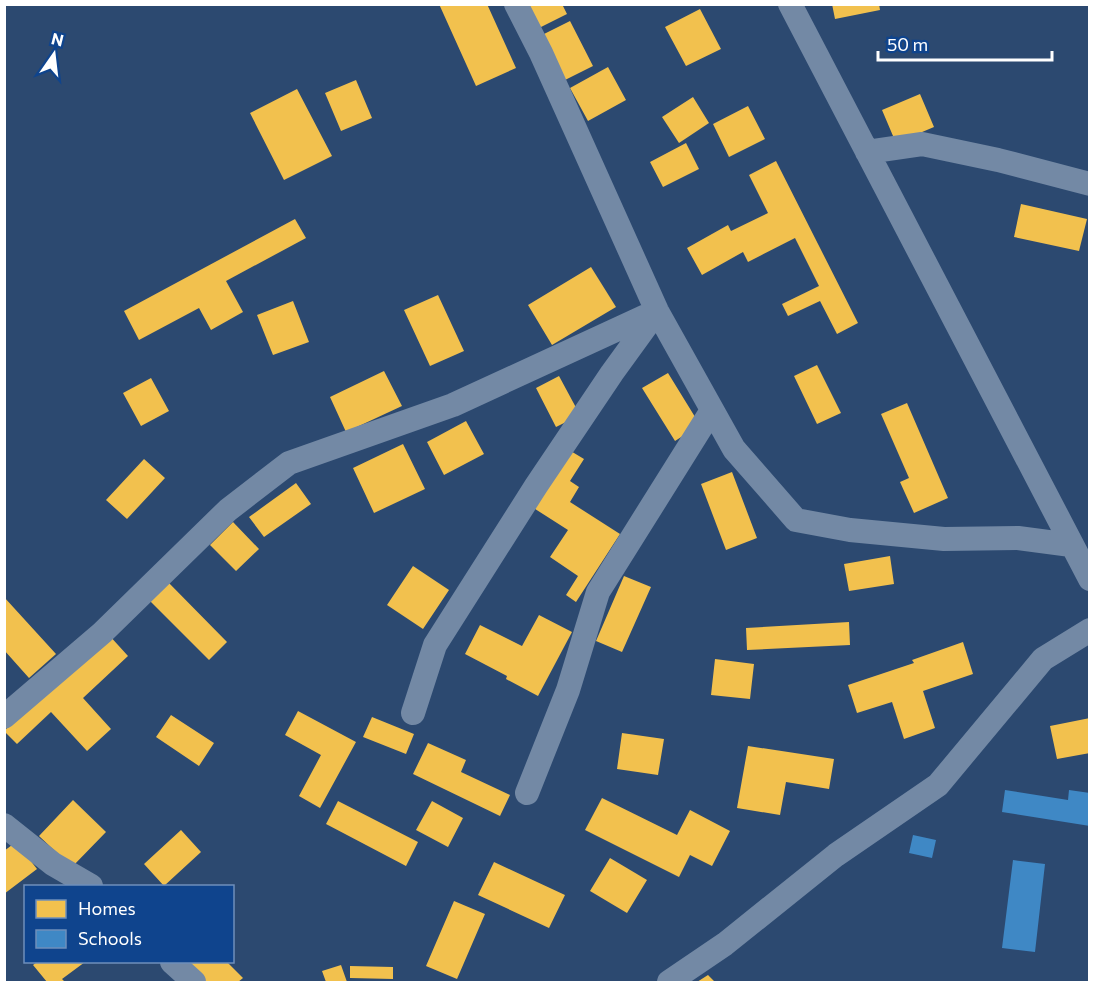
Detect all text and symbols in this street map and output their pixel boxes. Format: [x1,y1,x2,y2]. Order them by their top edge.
north arrow [24,24,84,84]
scale bar [878,24,1052,62]
text: N [50,28,66,50]
text: 50 m [887,33,928,55]
legend [24,885,234,963]
text: Homes [78,897,136,919]
text: Schools [78,927,142,949]

